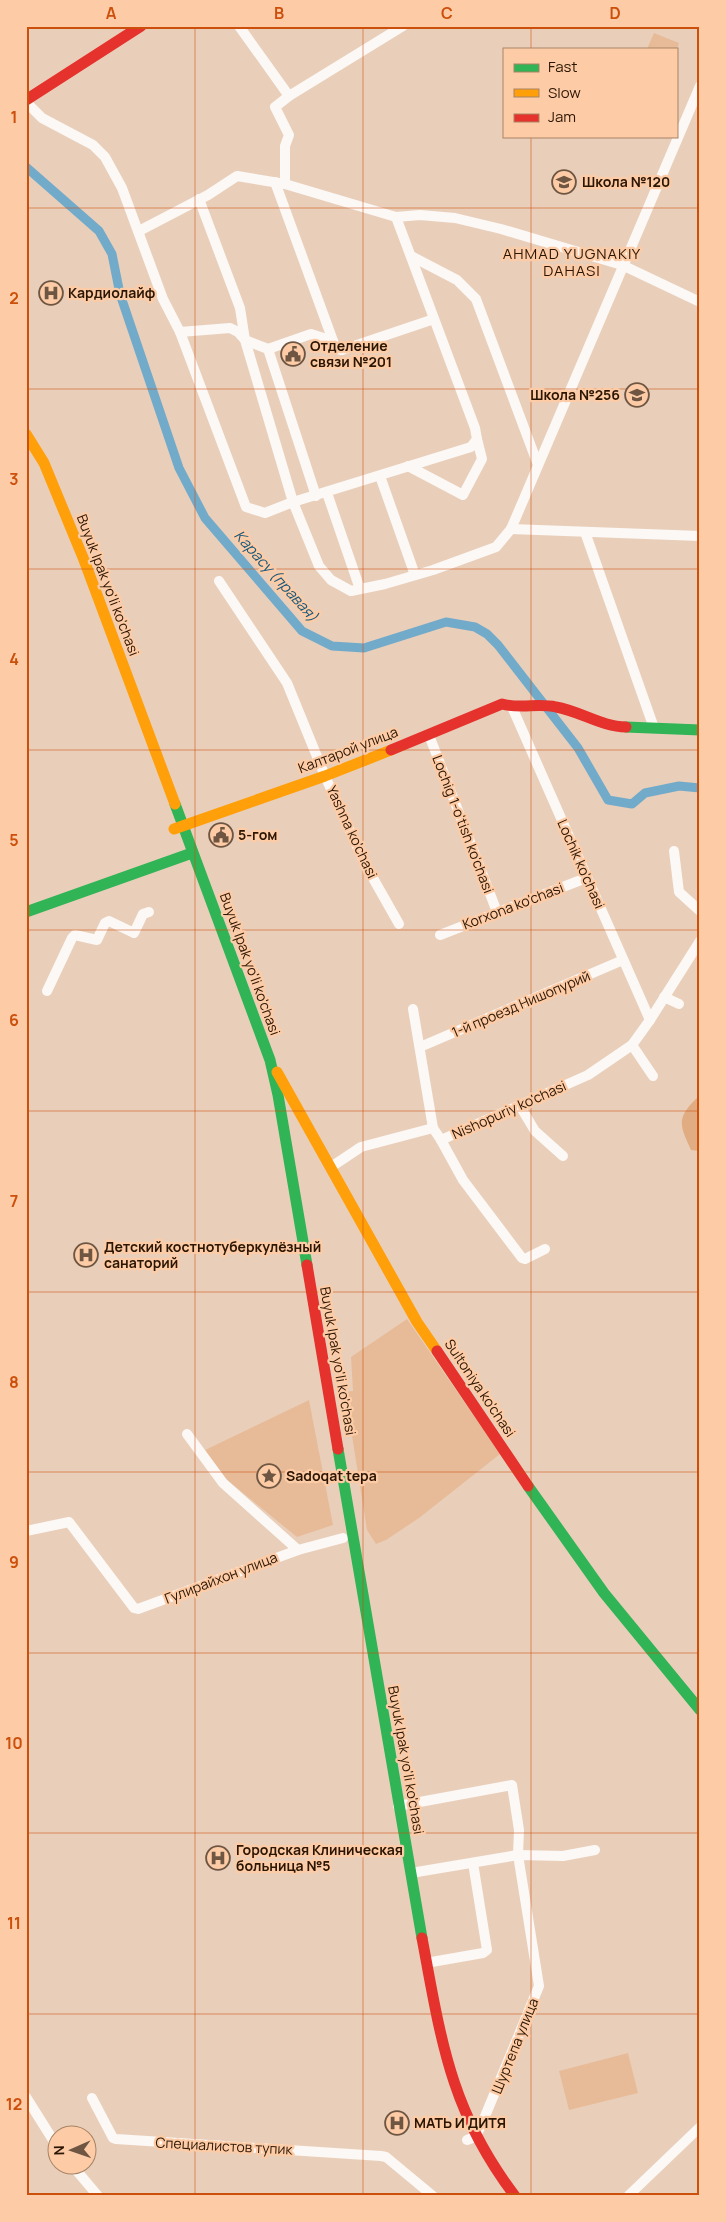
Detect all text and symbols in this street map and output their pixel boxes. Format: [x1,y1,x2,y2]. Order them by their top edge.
text: A [106,2,117,24]
text: B [274,2,284,24]
text: C [441,2,453,24]
text: D [609,2,621,24]
legend [503,48,678,138]
text: Fast [548,56,577,77]
text: Slow [548,82,581,103]
text: 1 [10,106,18,128]
text: Jam [548,106,576,127]
school or university icon: Школа №120 [551,169,577,195]
place label: Школа №120 [582,172,670,191]
district label: AHMAD YUGNAKIY DAHASI [503,243,641,281]
hospital icon: Кардиолайф [38,280,64,306]
place label: Кардиолайф [68,283,155,302]
text: 2 [9,287,19,309]
place label: Отделение связи №201 [310,336,392,371]
public building icon: Отделение связи №201 [280,341,306,367]
school or university icon: Школа №256 [624,382,650,408]
place label: Школа №256 [530,385,620,404]
text: 3 [9,468,19,490]
street label: Buyuk Ipak yo'li ko'chasi [73,511,144,658]
water label: Карасу (правая) [230,525,323,626]
text: 4 [9,648,19,670]
street label: Калтарой улица [295,722,401,777]
street label: Lochig 1-o'tish ko'chasi [428,752,499,896]
street label: Yashna ko'chasi [323,782,382,881]
street label: Lochik ko'chasi [553,816,610,911]
public building icon: 5-гом [208,822,234,848]
place label: 5-гом [238,825,277,844]
text: 5 [9,829,19,851]
street label: Korxona ko'chasi [460,878,566,933]
street label: Buyuk Ipak yo'li ko'chasi [216,890,285,1038]
street label: 1-й проезд Нишопурий [449,966,593,1041]
text: 6 [9,1009,19,1031]
street label: Nishopuriy ko'chasi [449,1076,569,1143]
text: 7 [10,1190,18,1212]
place label: Детский костнотуберкулёзный санаторий [104,1237,321,1272]
hospital icon: Детский костнотуберкулёзный санаторий [73,1242,99,1268]
street label: Buyuk Ipak yo'li ko'chasi [316,1285,361,1437]
street label: Sultoniya ko'chasi [441,1335,520,1440]
text: 8 [9,1371,19,1393]
place icon: Sadoqat tepa [256,1463,282,1489]
place label: Sadoqat tepa [286,1466,377,1485]
street label: Гулирайхон улица [162,1547,280,1608]
text: 9 [9,1551,19,1573]
street label: Buyuk Ipak yo'li ko'chasi [384,1684,429,1836]
text: 10 [5,1732,23,1754]
place label: Городская Клиническая больница №5 [236,1840,403,1875]
hospital icon: Городская Клиническая больница №5 [205,1845,231,1871]
text: 11 [7,1912,21,1934]
street label: Шуртепа улица [487,1995,542,2097]
text: 12 [6,2093,22,2115]
hospital icon: МАТЬ И ДИТЯ [384,2110,410,2136]
place label: МАТЬ И ДИТЯ [414,2113,506,2132]
north arrow [48,2124,98,2174]
street label: Специалистов тупик [155,2132,294,2159]
text: N [49,2145,68,2156]

